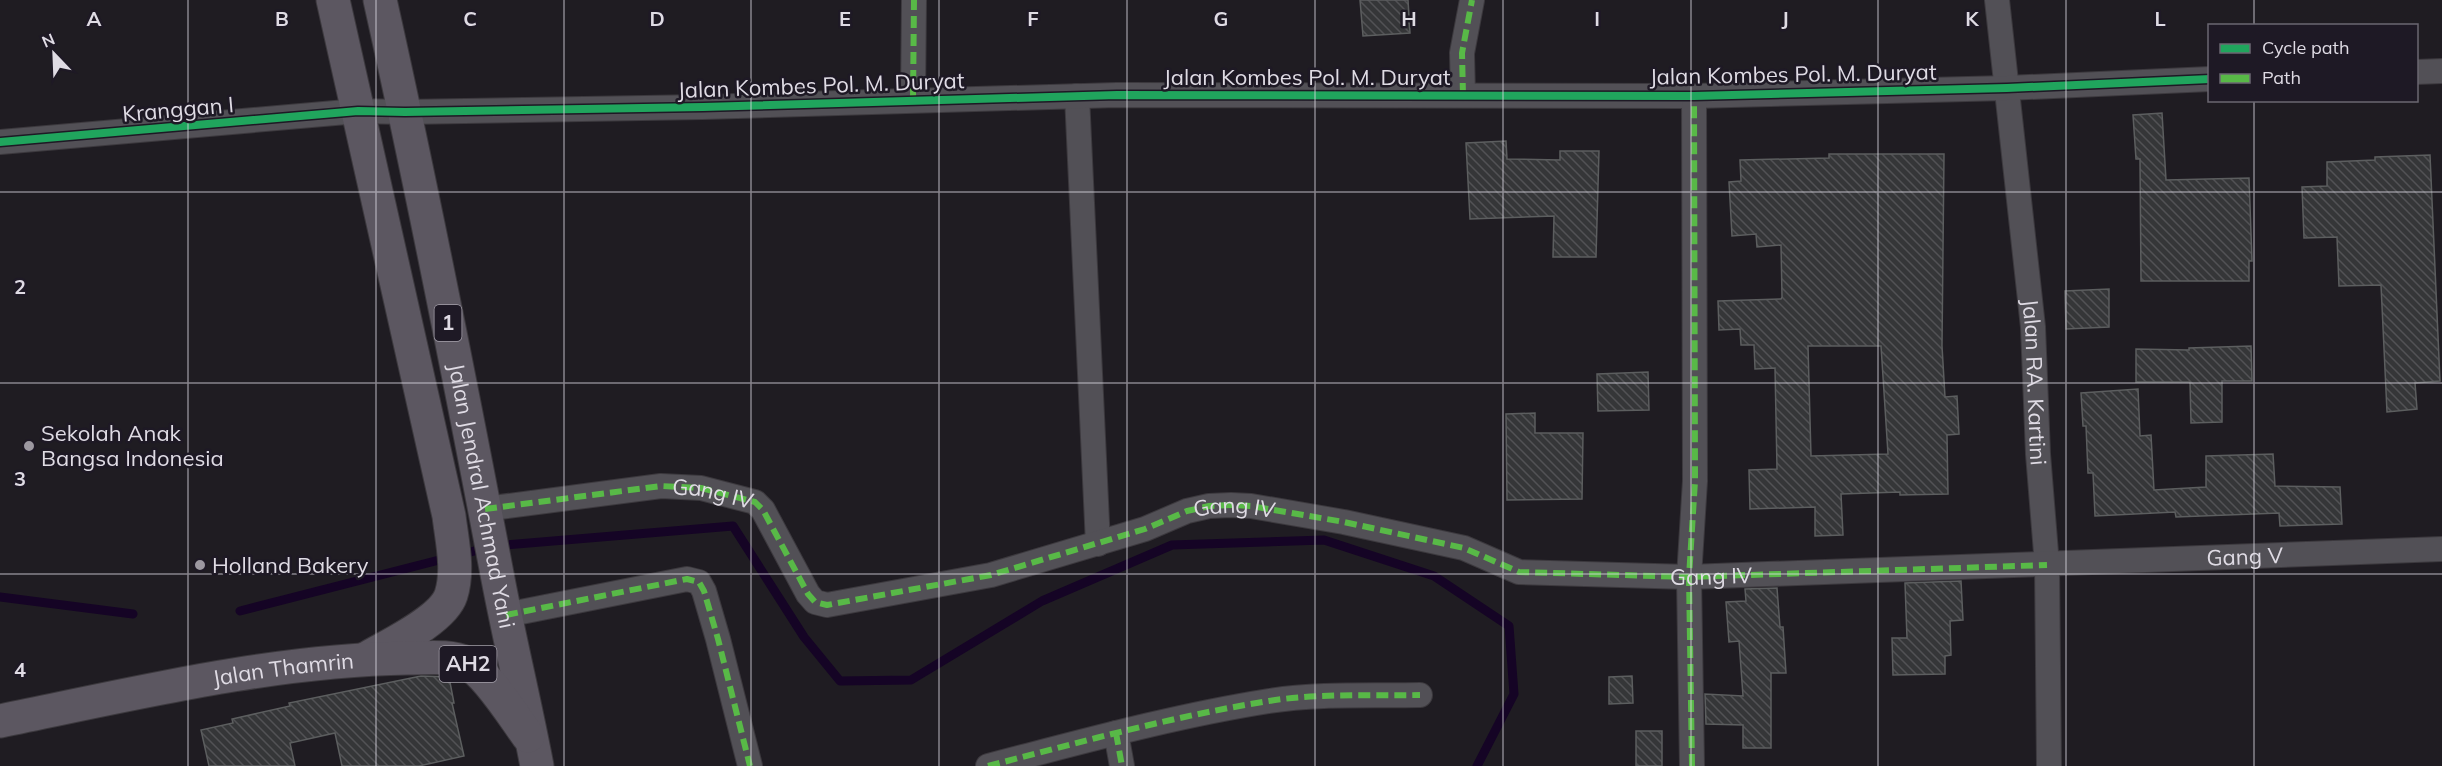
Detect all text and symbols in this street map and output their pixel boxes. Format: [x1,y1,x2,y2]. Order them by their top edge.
text: A [87,6,102,31]
text: B [275,6,289,31]
text: C [463,6,477,31]
text: D [649,6,665,31]
text: E [839,6,851,31]
text: F [1027,6,1039,31]
text: G [1214,6,1228,31]
text: H [1401,6,1417,31]
text: I [1594,6,1600,31]
text: J [1781,6,1789,31]
text: K [1965,6,1979,31]
text: L [2154,6,2166,31]
north arrow [24,24,84,84]
legend [2208,24,2418,102]
text: N [39,29,58,52]
text: Cycle path [2262,36,2349,59]
street label: Jalan Kombes Pol. M. Duryat [1649,57,1937,91]
street label: Jalan Kombes Pol. M. Duryat [1163,63,1451,91]
street label: Jalan Kombes Pol. M. Duryat [677,66,965,104]
text: Path [2262,66,2301,89]
street label: Kranggan I [121,90,235,128]
text: 2 [14,274,26,299]
street label: Jalan RA. Kartini [2016,297,2053,466]
road number: 1 [434,305,462,341]
street label: Jalan Jendral Achmad Yani [442,361,522,631]
place label: Sekolah Anak Bangsa Indonesia [41,419,224,472]
marker: Sekolah Anak Bangsa Indonesia [22,439,36,453]
text: 3 [14,466,26,491]
street label: Gang IV [672,473,757,515]
street label: Gang IV [1191,491,1278,524]
street label: Gang V [2206,541,2284,572]
place label: Holland Bakery [212,551,369,579]
marker: Holland Bakery [193,558,207,572]
street label: Gang IV [1670,561,1753,591]
street label: Jalan Thamrin [210,646,355,692]
road number: AH2 [440,646,496,682]
text: 4 [14,657,26,682]

